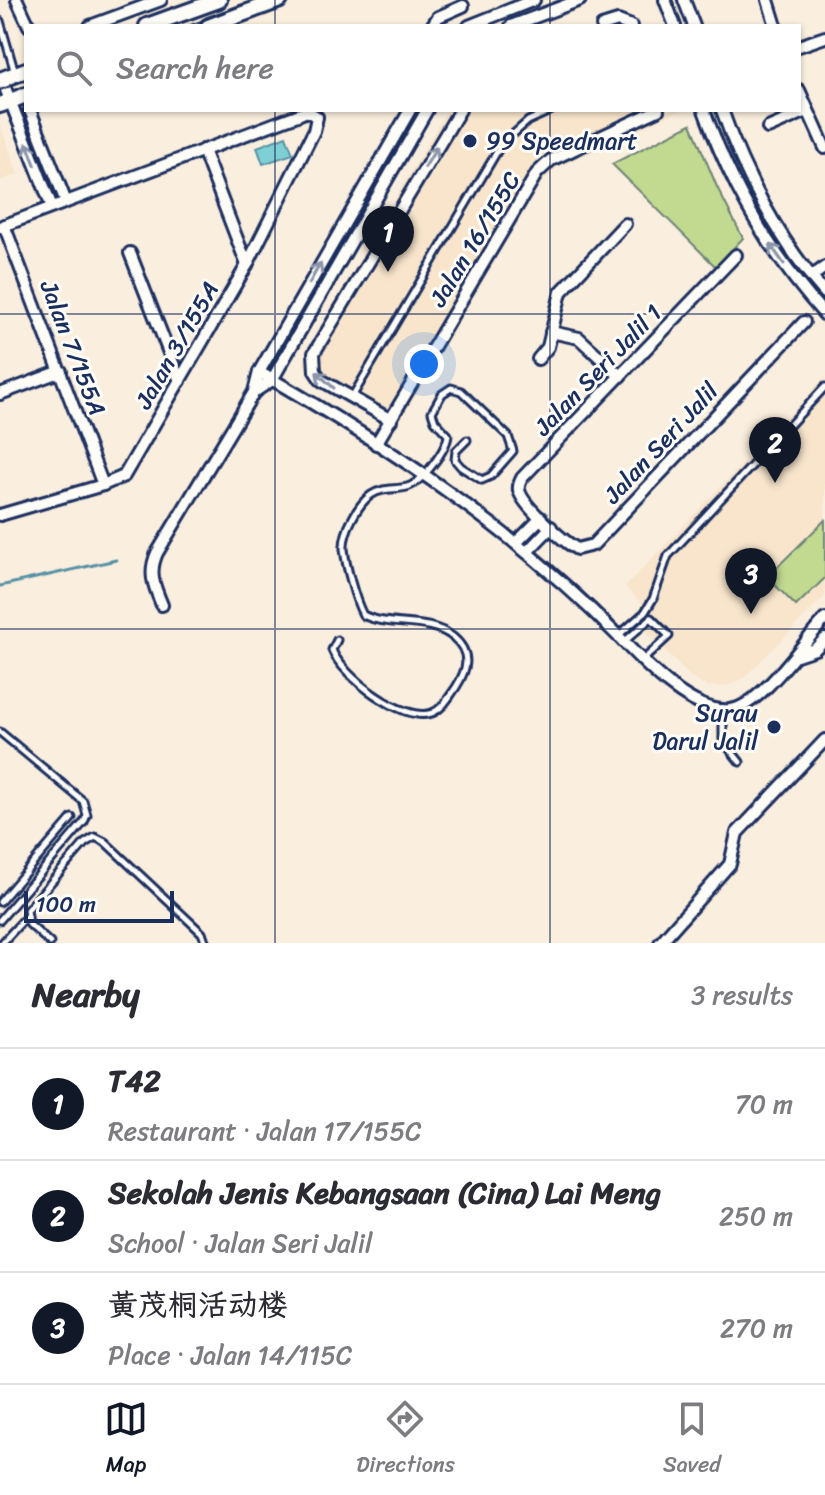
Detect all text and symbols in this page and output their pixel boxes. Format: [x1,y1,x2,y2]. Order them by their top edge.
search box [24,24,801,112]
text: Search here [116,41,274,95]
icon: search [52,46,96,90]
place label: 99 Speedmart [486,120,638,162]
marker: 99 Speedmart [461,132,479,150]
one-way arrow [23,142,37,167]
one-way arrow [423,146,439,169]
street label: Jalan 16/155C [417,163,532,316]
pin: 1 [362,206,414,272]
one-way arrow [769,243,785,265]
one-way arrow [307,262,323,285]
street label: Jalan 7/155A [28,273,118,422]
street label: Jalan 3/155A [123,273,231,418]
street label: Jalan Seri Jalil 1 [528,298,668,442]
your location [404,344,444,384]
one-way arrow [315,371,336,390]
street label: Jalan Seri Jalil [598,376,724,510]
pin: 2 [749,417,801,483]
pin: 3 [725,548,777,614]
place label: Surau Darul Jalil [652,692,759,762]
marker: Surau Darul Jalil [765,718,783,736]
text: 100 m [36,885,96,924]
scale bar [24,887,174,923]
text: Nearby [32,965,140,1025]
text: 3 results [691,972,793,1018]
text: T42 [108,1054,161,1108]
text: 1 [52,1081,64,1127]
text: 70 m [735,1081,793,1127]
text: Restaurant · Jalan 17/155C [108,1108,422,1154]
text: Sekolah Jenis Kebangsaan (Cina) Lai Meng [108,1166,661,1220]
text: 2 [50,1193,66,1239]
text: 250 m [719,1193,793,1239]
text: School · Jalan Seri Jalil [108,1220,372,1266]
text: 黄茂桐活动楼 [108,1278,288,1332]
text: 3 [51,1305,65,1351]
text: 270 m [720,1305,793,1351]
text: Place · Jalan 14/115C [108,1332,352,1378]
tab: Map [104,1397,148,1484]
tab: Directions [356,1397,455,1484]
tab: Saved [663,1397,721,1484]

